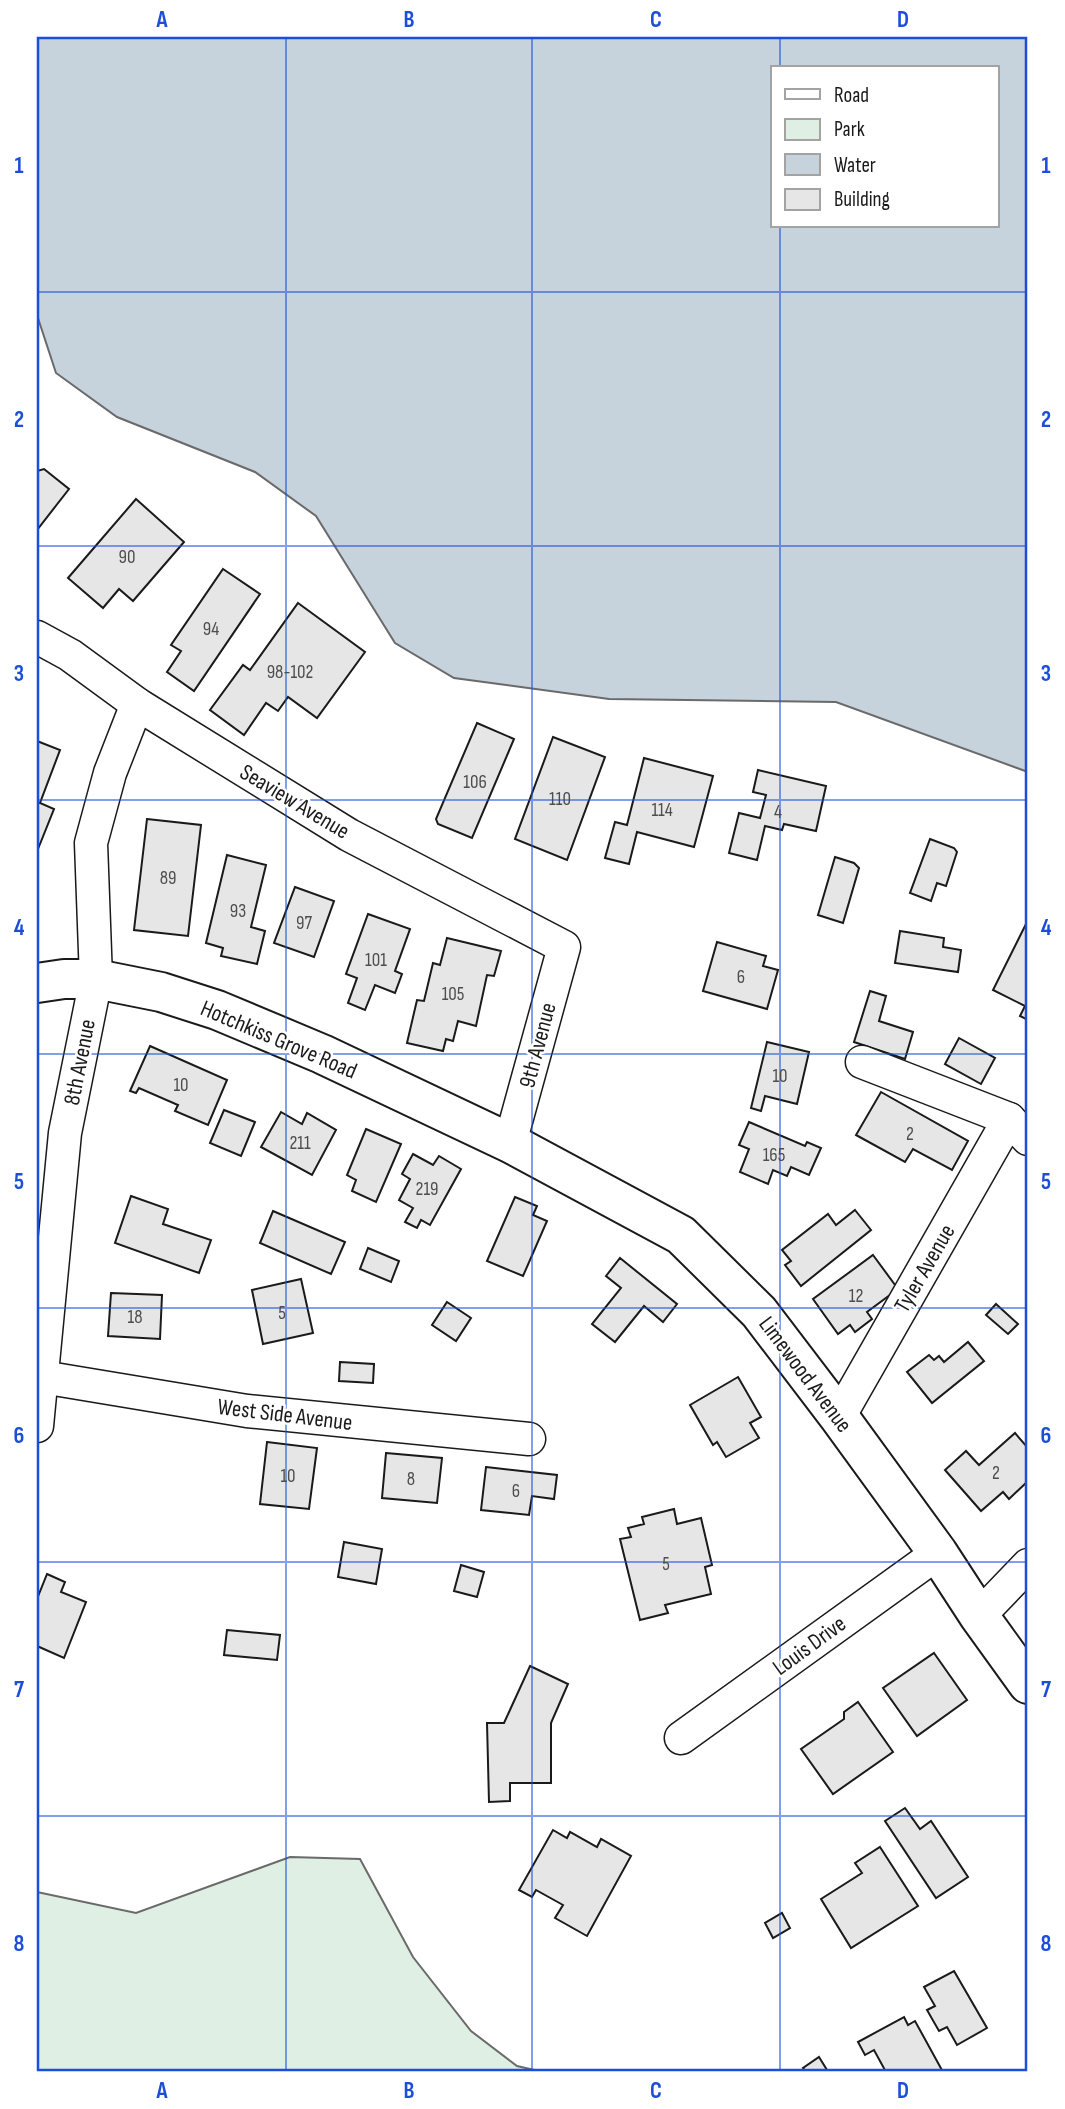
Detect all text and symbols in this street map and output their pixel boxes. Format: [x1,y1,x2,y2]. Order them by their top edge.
text: A [156,6,169,34]
text: B [404,6,415,34]
text: C [650,6,662,34]
text: D [897,6,909,34]
legend [771,66,998,228]
text: Road [834,83,869,108]
text: Park [834,117,865,142]
text: 1 [14,152,24,180]
text: 1 [1041,152,1051,180]
text: Water [834,153,876,178]
text: Building [834,187,890,212]
text: 2 [14,406,24,434]
text: 2 [1041,406,1051,434]
house number: 90 [119,546,135,569]
house number: 94 [203,618,219,641]
text: 3 [14,660,24,688]
text: 3 [1041,660,1051,688]
house number: 98-102 [267,661,313,684]
street label: Seaview Avenue [235,758,354,846]
house number: 106 [463,771,487,794]
house number: 110 [549,788,571,811]
house number: 114 [651,799,673,822]
house number: 4 [774,801,782,824]
house number: 89 [160,867,176,890]
house number: 93 [230,900,246,923]
house number: 97 [296,912,312,935]
text: 4 [14,914,25,942]
text: 4 [1041,914,1052,942]
house number: 101 [365,949,387,972]
house number: 6 [737,966,745,989]
house number: 105 [442,983,464,1006]
street label: Hotchkiss Grove Road [196,994,361,1085]
street label: 9th Avenue [513,1000,563,1091]
street label: 8th Avenue [58,1017,102,1107]
house number: 10 [772,1065,788,1088]
house number: 10 [173,1074,189,1097]
house number: 2 [906,1123,914,1146]
house number: 211 [289,1132,311,1155]
house number: 165 [763,1144,785,1167]
text: 5 [14,1168,24,1196]
text: 5 [1041,1168,1051,1196]
house number: 219 [416,1178,438,1201]
street label: Tyler Avenue [888,1219,961,1318]
house number: 12 [849,1285,863,1308]
house number: 5 [278,1302,286,1325]
house number: 18 [128,1306,142,1329]
street label: Limewood Avenue [752,1311,858,1438]
street label: West Side Avenue [216,1393,354,1437]
text: 6 [14,1422,24,1450]
text: 6 [1041,1422,1051,1450]
house number: 2 [992,1462,1000,1485]
house number: 10 [280,1465,296,1488]
house number: 8 [407,1468,415,1491]
house number: 6 [512,1480,520,1503]
house number: 5 [662,1553,670,1576]
street label: Louis Drive [767,1610,852,1682]
text: 7 [14,1676,24,1704]
text: 7 [1041,1676,1051,1704]
text: 8 [14,1930,25,1958]
text: 8 [1041,1930,1052,1958]
text: A [156,2077,169,2105]
text: B [404,2077,415,2105]
text: C [650,2077,662,2105]
text: D [897,2077,909,2105]

